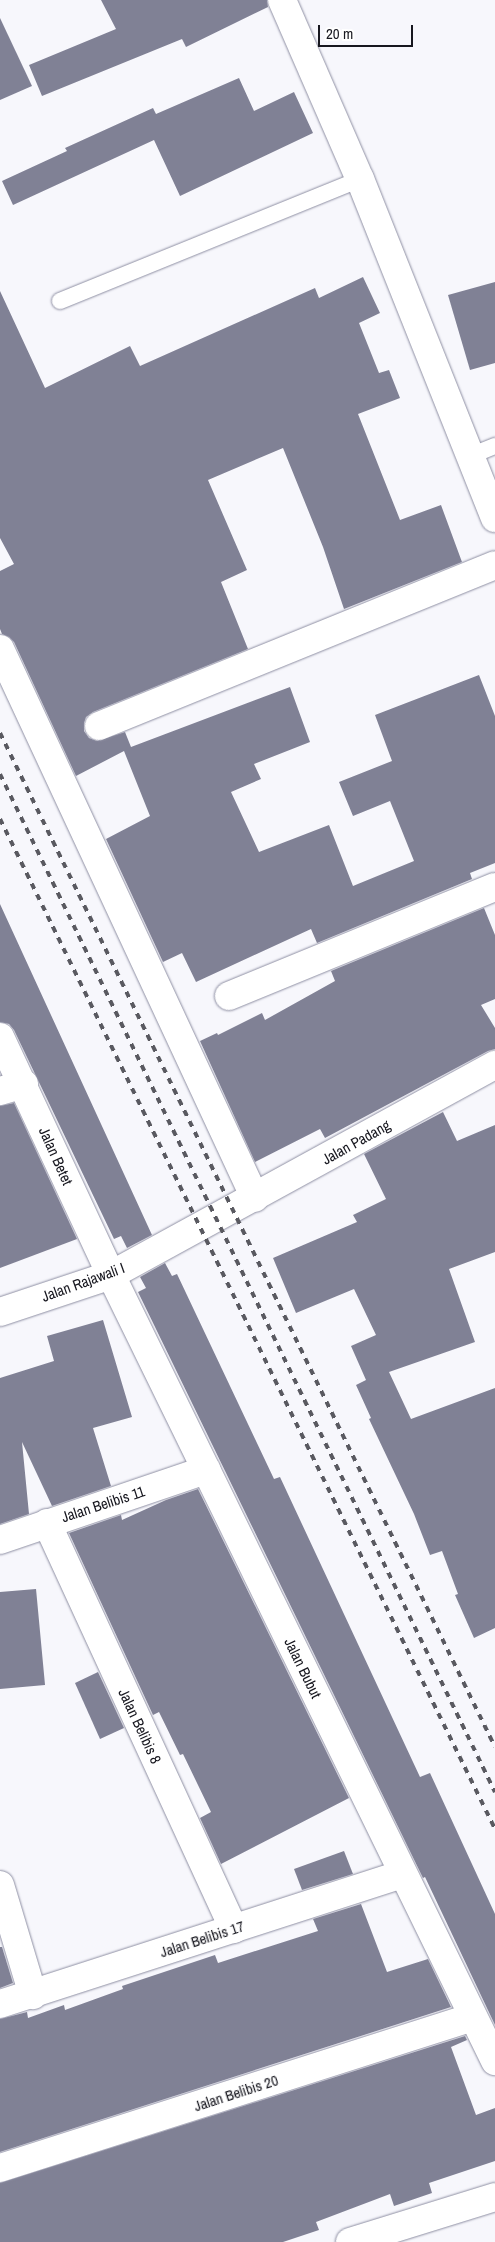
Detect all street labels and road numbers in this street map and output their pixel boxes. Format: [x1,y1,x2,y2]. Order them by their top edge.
street label: Jalan Padang [319,1116,393,1168]
street label: Jalan Betet [35,1124,77,1188]
street label: Jalan Rajawali I [39,1259,127,1305]
street label: Jalan Belibis 11 [59,1482,147,1526]
street label: Jalan Bubut [281,1635,325,1701]
street label: Jalan Belibis 8 [115,1686,165,1766]
street label: Jalan Belibis 17 [158,1917,246,1961]
street label: Jalan Belibis 20 [192,2071,280,2115]

